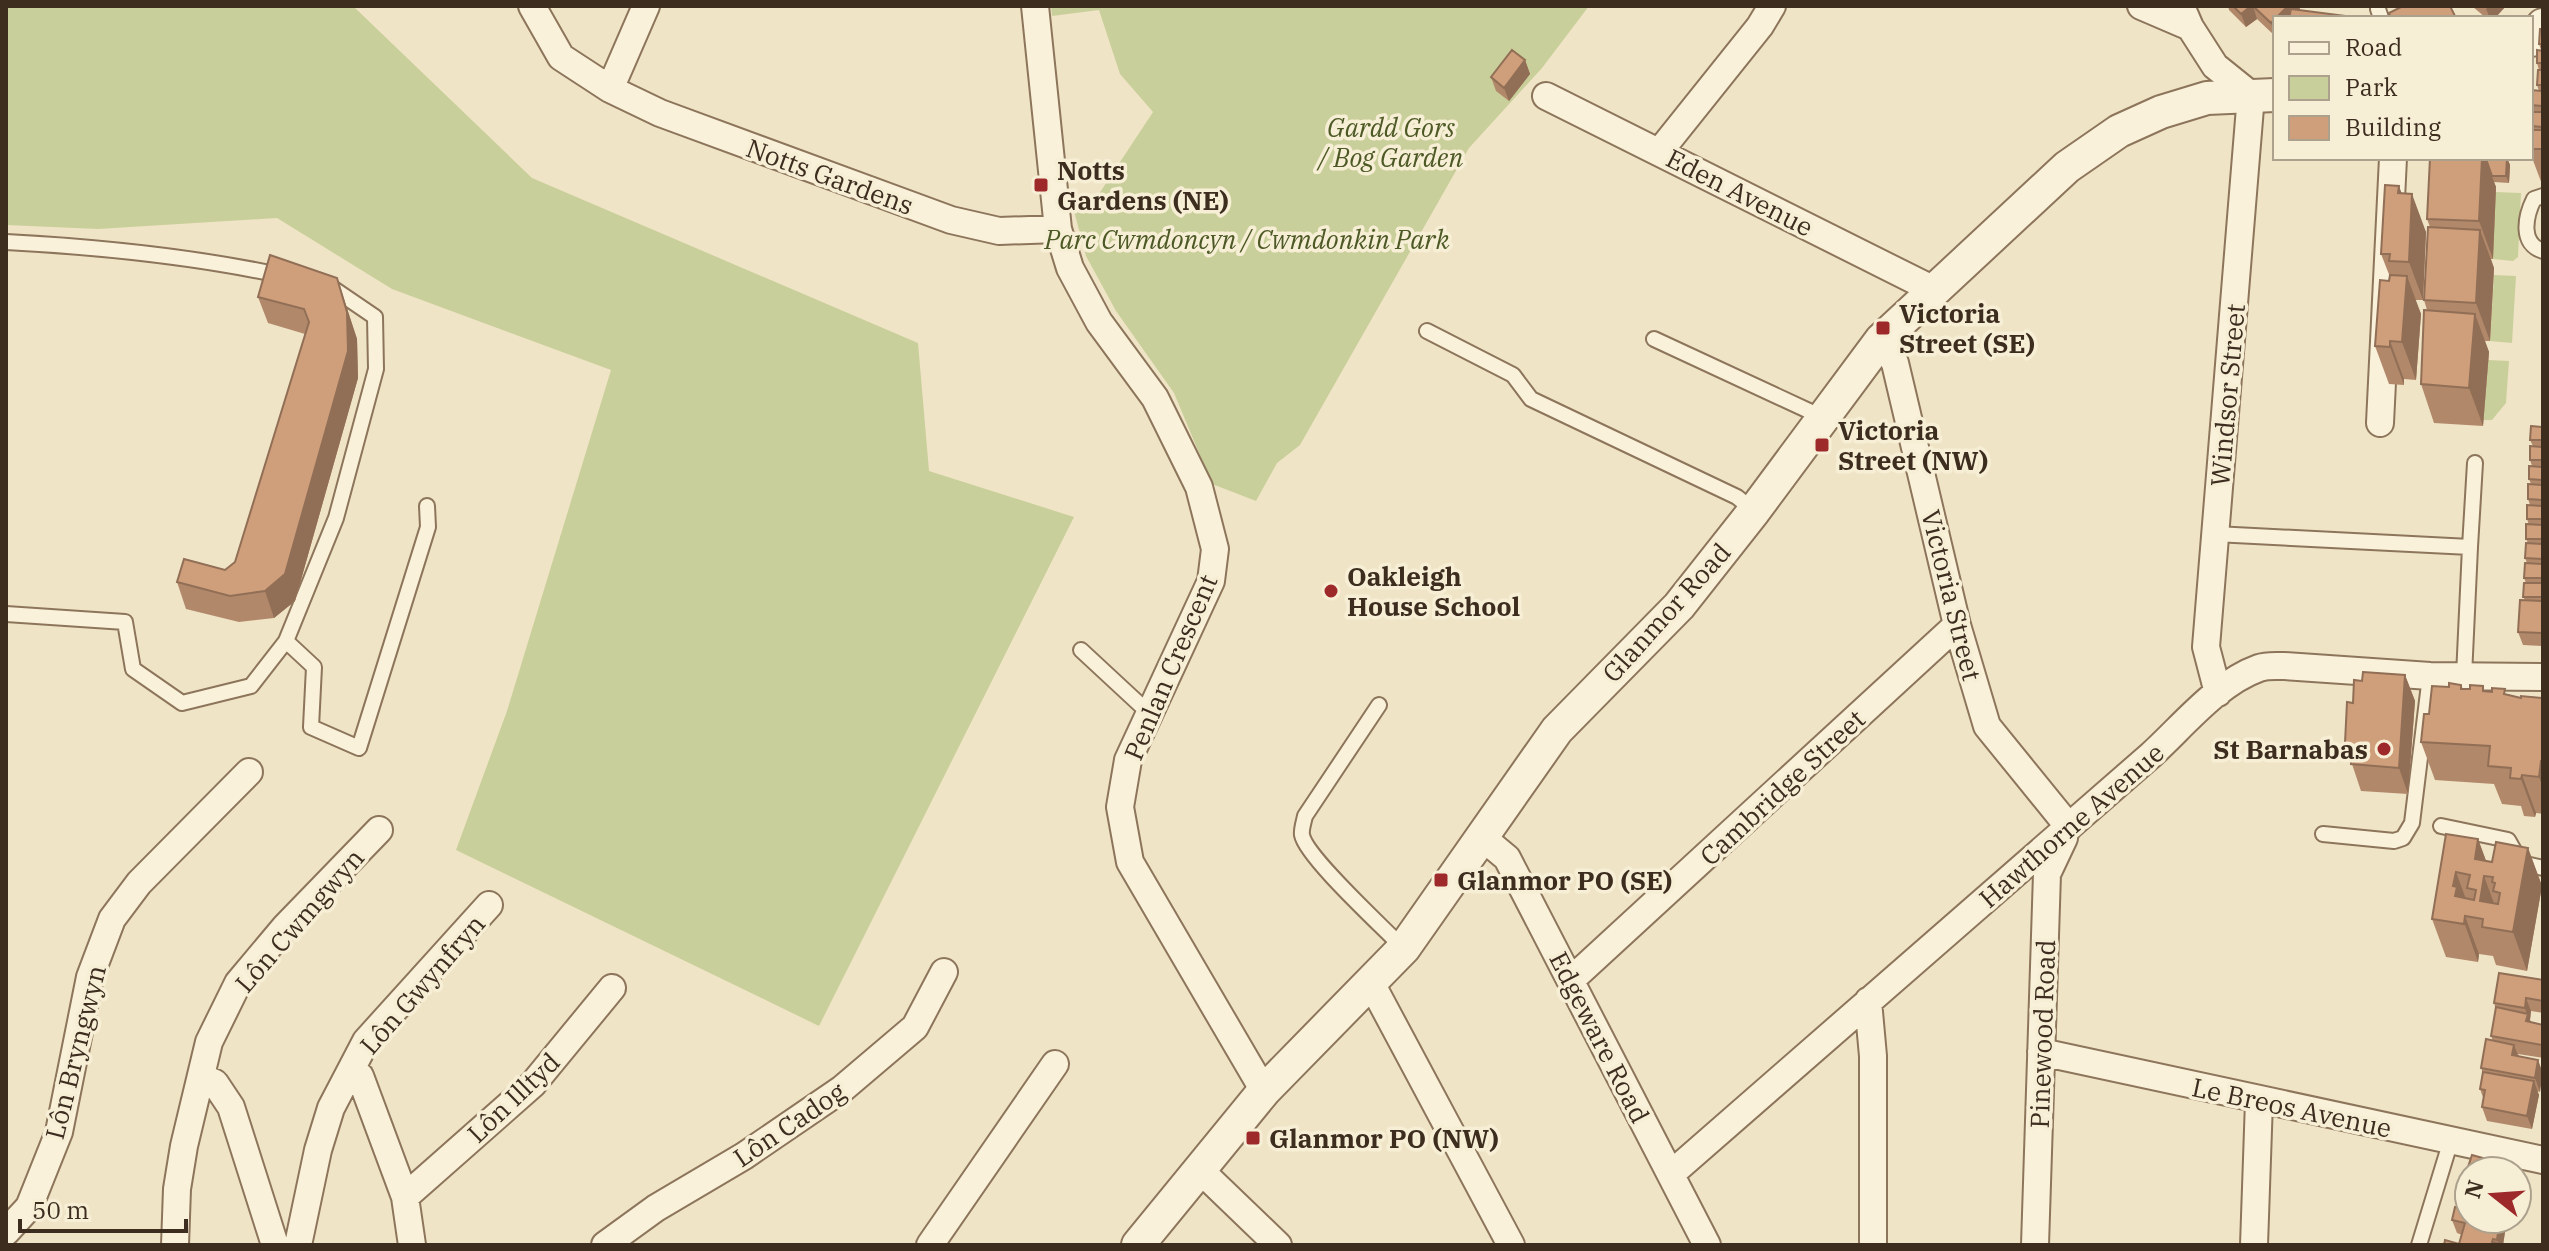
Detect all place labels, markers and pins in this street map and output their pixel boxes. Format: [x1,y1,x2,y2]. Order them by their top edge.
place label: Notts Gardens (NE) [1057,153,1229,217]
marker: Notts Gardens (NE) [1032,176,1050,194]
place label: Victoria Street (SE) [1899,296,2035,360]
marker: Victoria Street (SE) [1874,319,1892,337]
place label: Victoria Street (NW) [1838,413,1988,477]
marker: Victoria Street (NW) [1813,436,1831,454]
place label: Oakleigh House School [1347,559,1520,623]
marker: Oakleigh House School [1322,582,1340,600]
place label: St Barnabas [2213,732,2368,766]
marker: St Barnabas [2375,740,2393,758]
place label: Glanmor PO (SE) [1457,863,1672,897]
marker: Glanmor PO (SE) [1432,871,1450,889]
place label: Glanmor PO (NW) [1269,1121,1499,1155]
marker: Glanmor PO (NW) [1244,1129,1262,1147]

